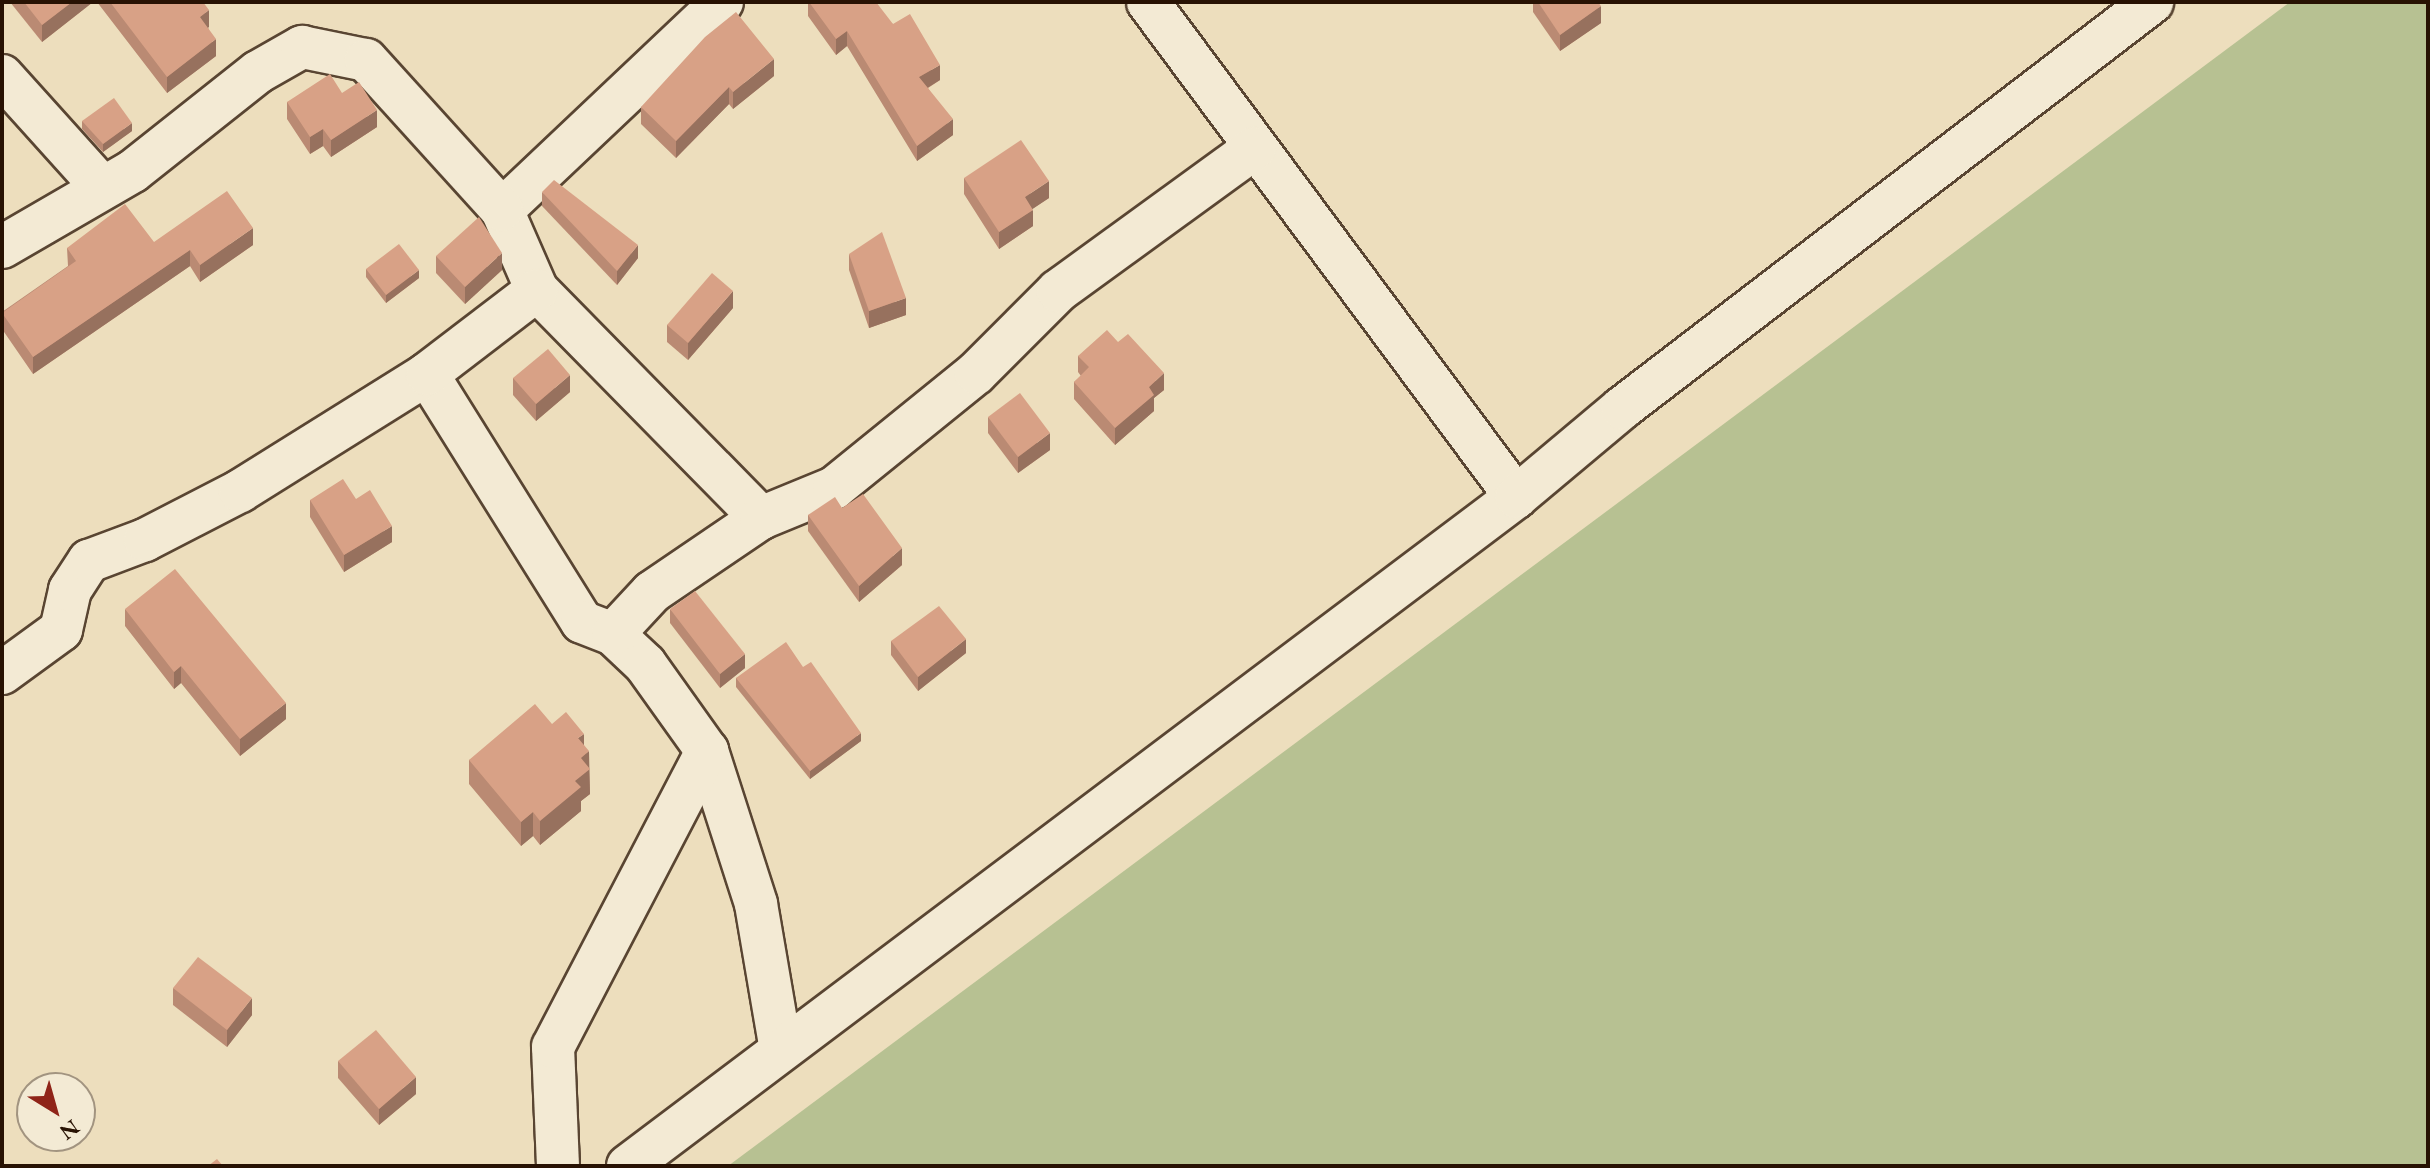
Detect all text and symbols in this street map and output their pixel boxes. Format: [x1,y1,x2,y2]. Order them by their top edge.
north arrow [16,1072,96,1152]
text: N [54,1113,85,1147]

